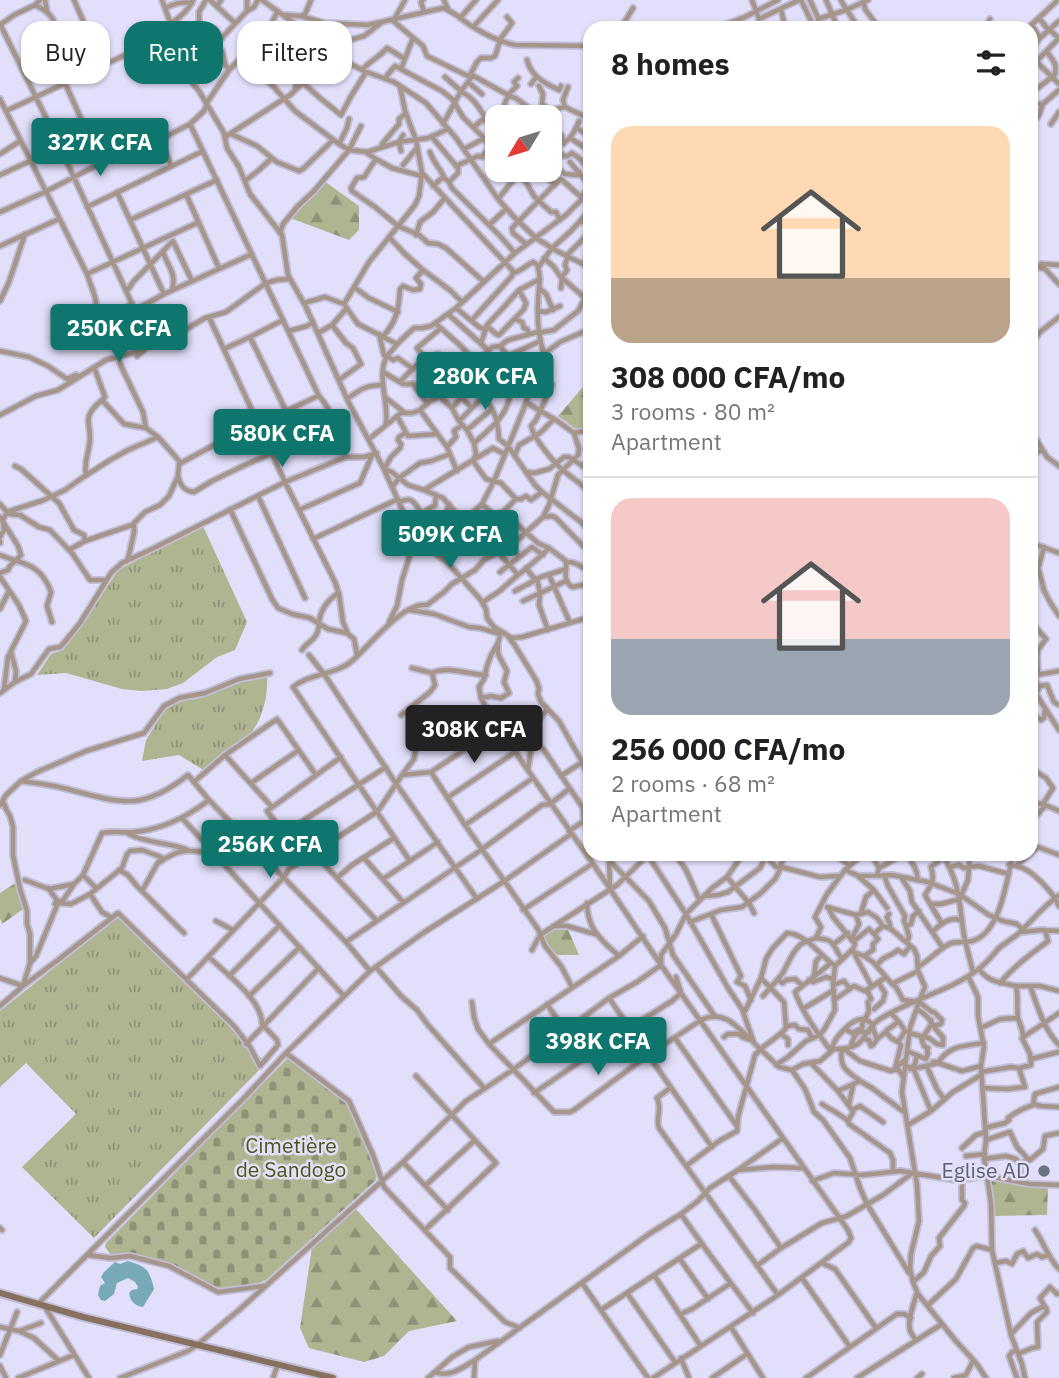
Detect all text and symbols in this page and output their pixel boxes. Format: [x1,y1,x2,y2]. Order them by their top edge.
chip: Buy [21,21,110,84]
chip: Rent [124,21,223,84]
chip: Filters [237,21,352,84]
text: 8 homes [611,44,730,83]
icon: filters [972,44,1010,82]
north arrow [485,105,562,182]
map controls [485,105,562,182]
pin: 327K CFA [28,118,172,178]
text: 327K CFA [47,126,153,156]
icon: home [748,171,874,297]
pin: 250K CFA [47,304,191,364]
text: 250K CFA [66,312,172,342]
pin: 280K CFA [413,352,557,412]
text: 308 000 CFA/mo [611,357,845,396]
text: 280K CFA [432,360,538,390]
text: 3 rooms · 80 m² [611,396,775,426]
pin: 580K CFA [210,410,354,469]
text: 580K CFA [229,417,335,447]
text: Apartment [611,426,722,456]
pin: 509K CFA [378,510,522,570]
text: 509K CFA [397,518,503,548]
icon: home [748,543,874,669]
pin: 308K CFA [402,706,546,765]
text: 308K CFA [421,713,527,743]
text: 256 000 CFA/mo [611,729,845,768]
text: 2 rooms · 68 m² [611,768,775,798]
text: Apartment [611,798,722,828]
pin: 256K CFA [198,820,342,880]
text: 256K CFA [217,828,323,858]
pin: 398K CFA [526,1018,670,1077]
text: 398K CFA [545,1025,651,1055]
park label: Cimetière de Sandogo [236,1131,346,1183]
place label: Eglise AD [942,1156,1030,1184]
marker: Eglise AD [1036,1163,1052,1179]

